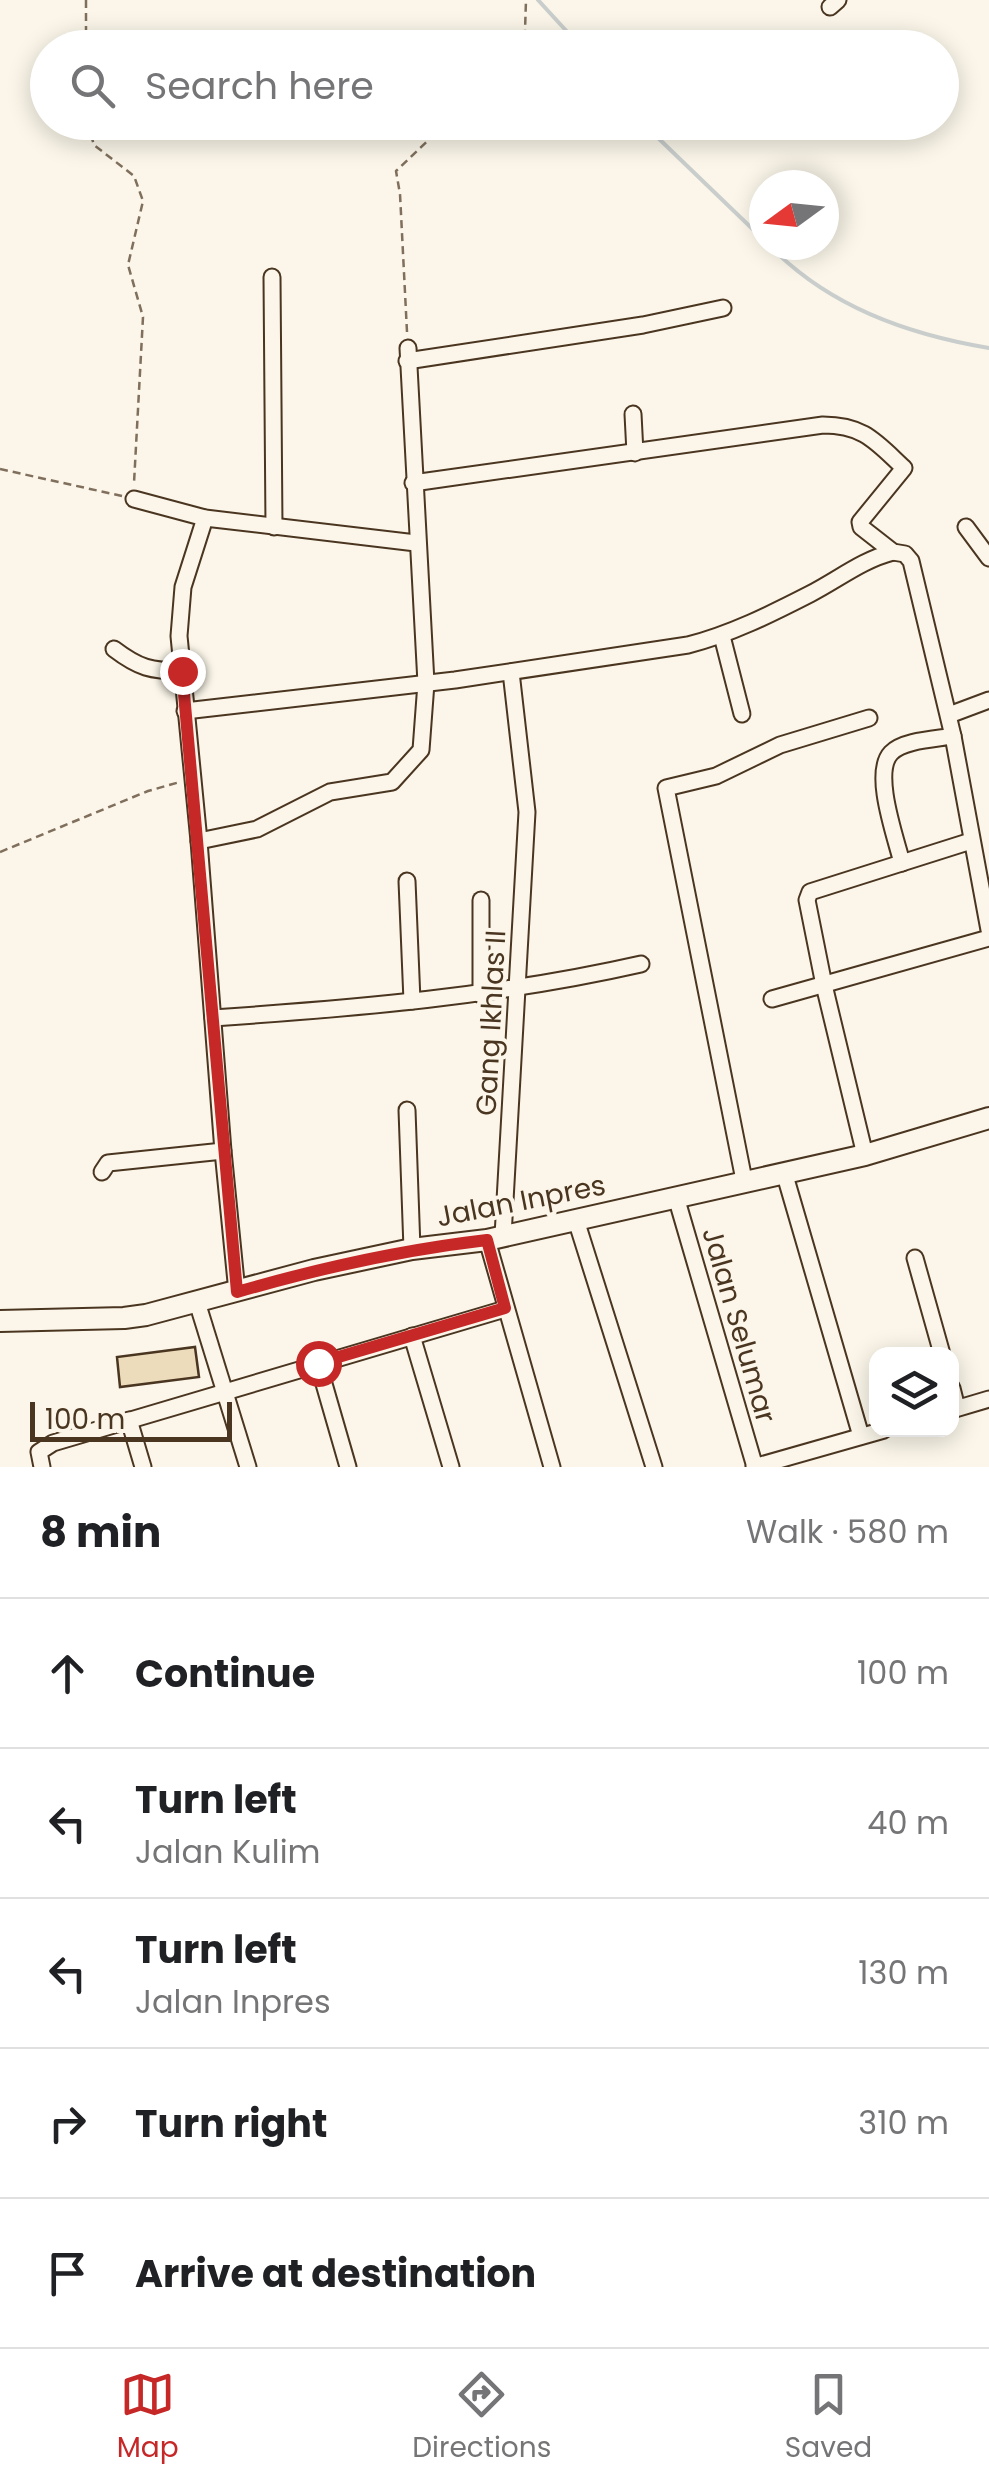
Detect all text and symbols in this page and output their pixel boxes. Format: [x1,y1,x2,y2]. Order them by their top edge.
search box [30,30,959,140]
icon: search [65,58,120,113]
text: Search here [145,59,374,112]
north arrow [749,170,839,260]
route end [160,649,206,695]
street label: Gang Ikhlas II [467,929,515,1117]
street label: Jalan Inpres [433,1166,609,1236]
street label: Jalan Selumar [692,1223,786,1427]
route start [296,1341,342,1387]
map controls [869,1347,959,1437]
button: layers [869,1347,959,1437]
scale bar [30,1397,232,1442]
text: 100 m [45,1400,125,1439]
text: 8 min [40,1503,161,1562]
text: Walk · 580 m [746,1509,949,1554]
icon: ahead [40,1646,95,1701]
text: Continue [135,1647,315,1700]
text: 100 m [857,1650,949,1695]
text: Turn left [135,1773,297,1826]
icon: left [40,1796,95,1851]
text: 40 m [867,1800,949,1845]
text: Jalan Kulim [135,1829,320,1874]
text: Turn left [135,1923,297,1976]
icon: left [40,1946,95,2001]
text: 130 m [858,1950,949,1995]
text: Jalan Inpres [135,1979,331,2024]
icon: right [40,2096,95,2151]
text: Turn right [135,2097,327,2150]
text: 310 m [858,2100,949,2145]
icon: arrive [40,2246,95,2301]
text: Arrive at destination [135,2247,536,2300]
tab: Map [117,2367,179,2469]
tab: Directions [412,2367,551,2469]
tab: Saved [785,2367,872,2469]

